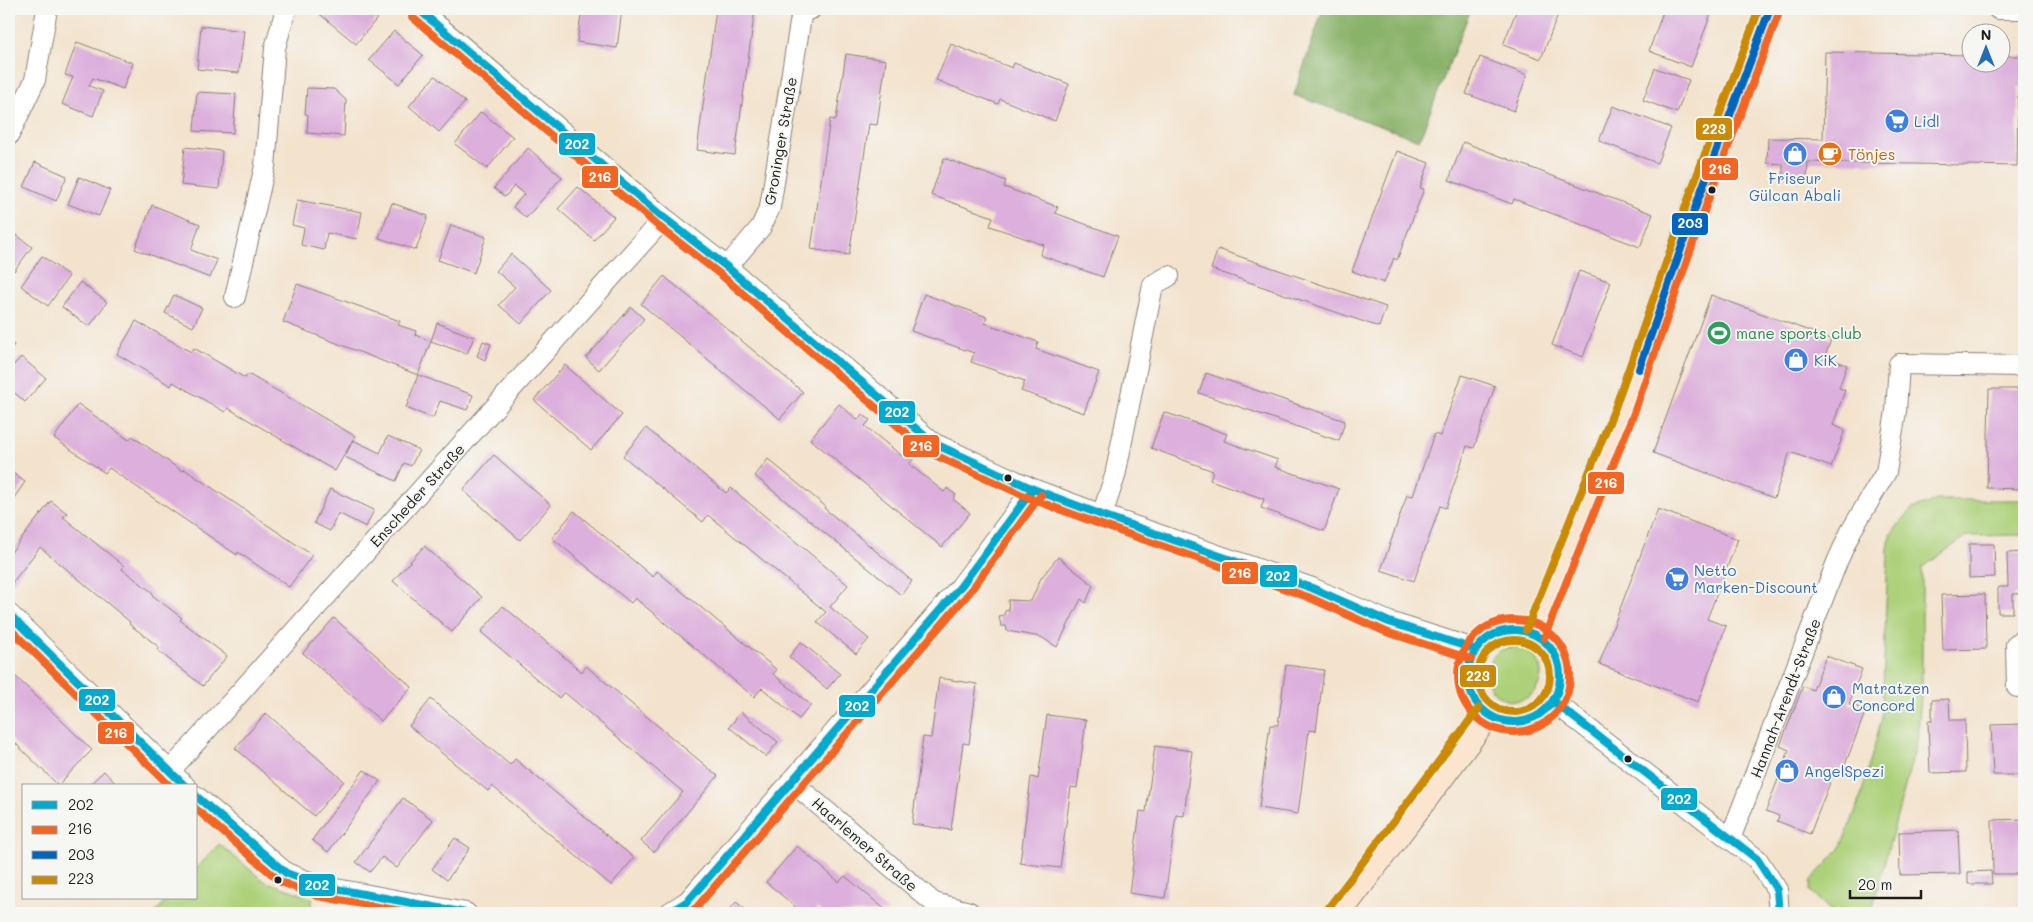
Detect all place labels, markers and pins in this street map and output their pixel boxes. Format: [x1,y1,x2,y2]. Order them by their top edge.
supermarket icon: Lidl [1884,108,1910,134]
place label: Lidl [1914,111,1940,131]
shop icon: Friseur Gülcan Abali [1782,141,1808,167]
cafe icon: Tönjes [1817,141,1843,167]
place label: Tönjes [1848,144,1895,164]
place label: Friseur Gülcan Abali [1749,168,1841,205]
unlabelled marker [1707,185,1717,195]
sports icon: mane sports club [1706,320,1732,346]
place label: mane sports club [1736,323,1862,343]
shop icon: KiK [1783,347,1809,373]
place label: KiK [1814,350,1837,370]
unlabelled marker [1003,473,1013,483]
place label: Netto Marken-Discount [1694,560,1818,597]
supermarket icon: Netto Marken-Discount [1664,566,1690,592]
place label: Matratzen Concord [1852,678,1929,715]
shop icon: Matratzen Concord [1821,684,1847,710]
unlabelled marker [1623,754,1633,764]
shop icon: AngelSpezi [1774,758,1800,784]
place label: AngelSpezi [1804,761,1884,781]
unlabelled marker [273,875,283,885]

